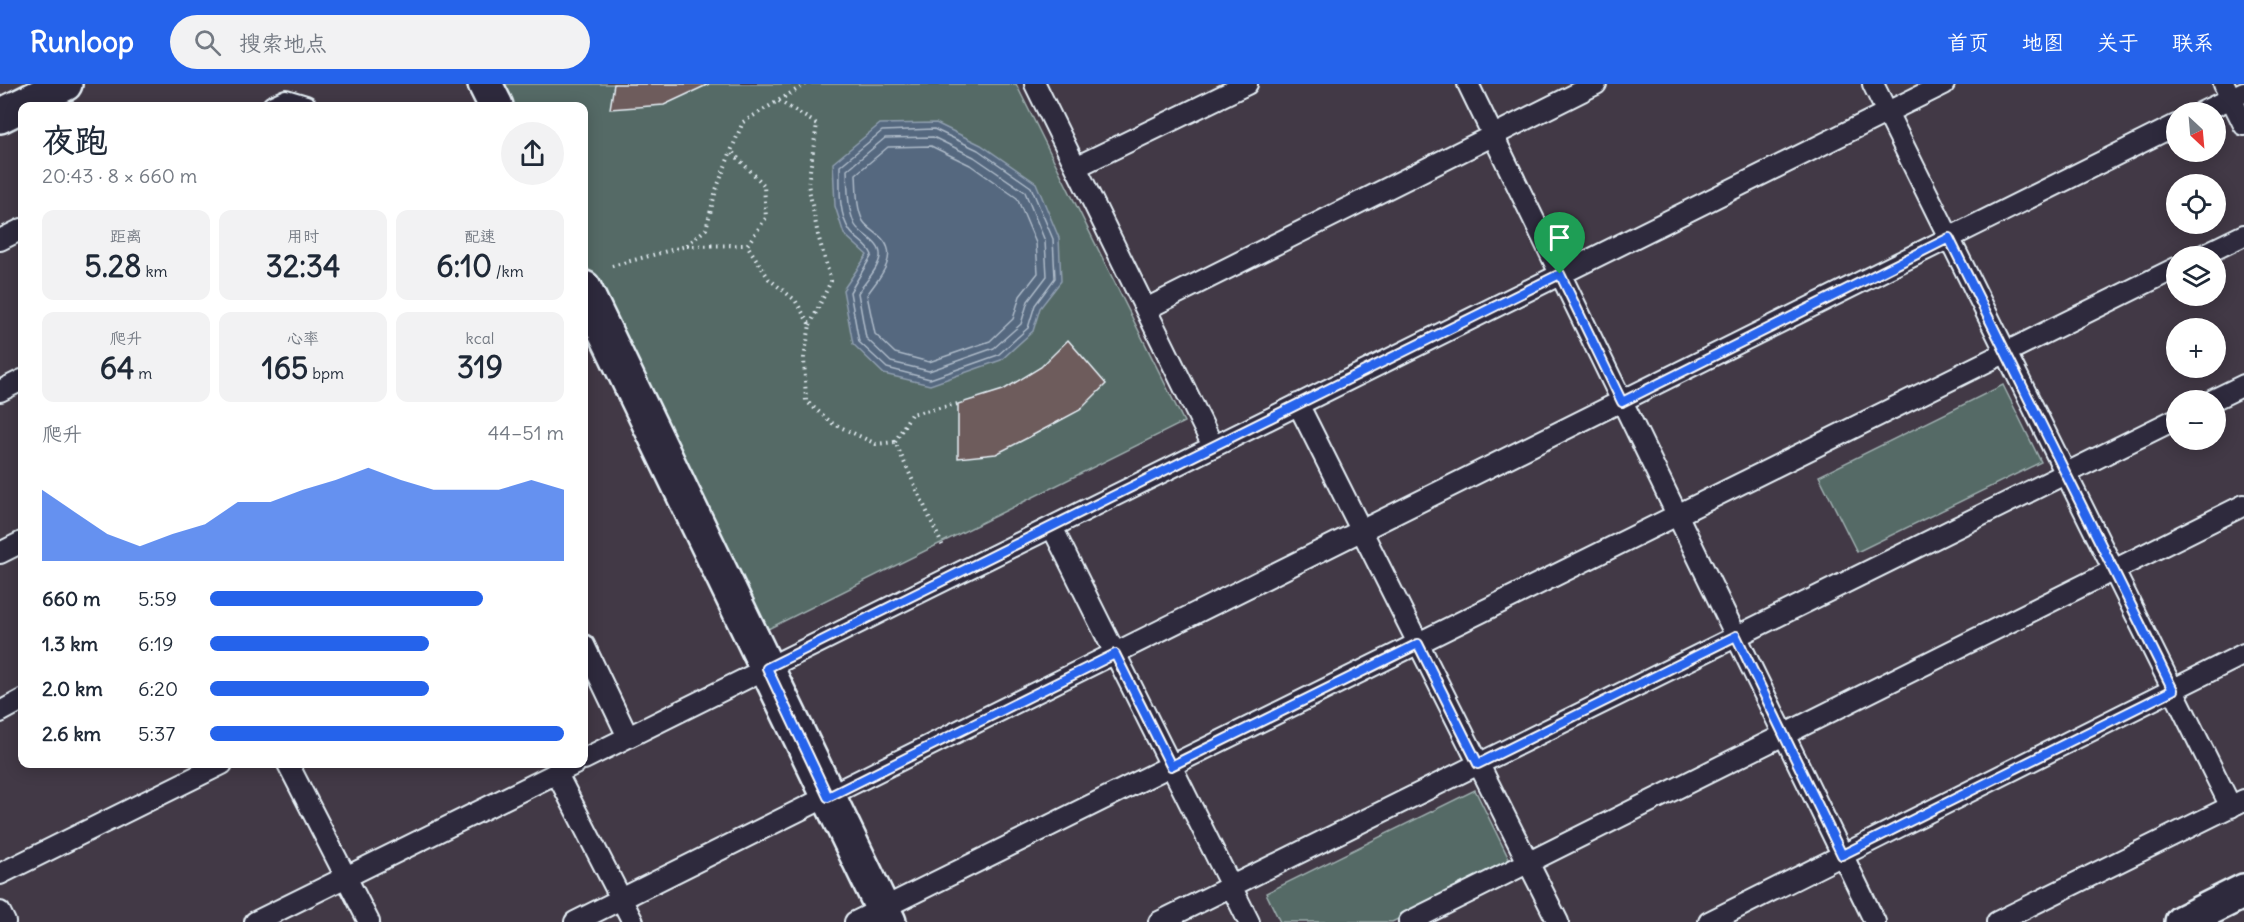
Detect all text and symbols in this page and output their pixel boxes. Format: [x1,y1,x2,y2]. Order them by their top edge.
search box [170,15,590,69]
text: Runloop [30,24,134,60]
icon: search [191,26,224,59]
text: 搜索地点 [239,29,327,57]
text: 首页 [1947,29,1989,56]
text: 地图 [2022,29,2064,56]
text: 关于 [2097,29,2139,56]
text: 联系 [2172,29,2214,56]
north arrow [2166,102,2226,162]
map controls [2166,102,2226,450]
text: 夜跑 [42,119,108,161]
button: share [501,122,564,185]
text: 20:43 · 8 × 660 m [42,163,197,188]
button: locate [2166,174,2226,234]
pin [1534,212,1585,274]
icon: arrive [1543,221,1576,254]
text: 距离 [110,226,142,246]
text: 用时 [287,226,319,246]
text: 配速 [464,226,496,246]
button: layers [2166,246,2226,306]
text: 5.28 [84,247,142,285]
text: 32:34 [266,247,340,285]
text: 6:10 [436,247,492,285]
text: km [142,261,168,281]
text: /km [492,261,524,281]
button: + [2166,318,2226,378]
text: 爬升 [110,328,142,348]
text: 心率 [287,328,319,348]
text: kcal [466,328,494,348]
text: 319 [457,348,503,386]
text: 64 [100,349,134,387]
text: 165 [262,349,308,387]
text: m [134,363,152,383]
text: bpm [308,363,344,383]
button: − [2166,390,2226,450]
text: 44–51 m [488,420,564,445]
text: 爬升 [42,421,82,446]
text: 660 m [42,586,101,611]
text: 5:59 [138,586,177,611]
text: 1.3 km [42,631,98,656]
text: 6:19 [138,631,174,656]
text: 2.0 km [42,676,103,701]
text: 6:20 [138,676,178,701]
text: 2.6 km [42,721,101,746]
text: 5:37 [138,721,175,746]

